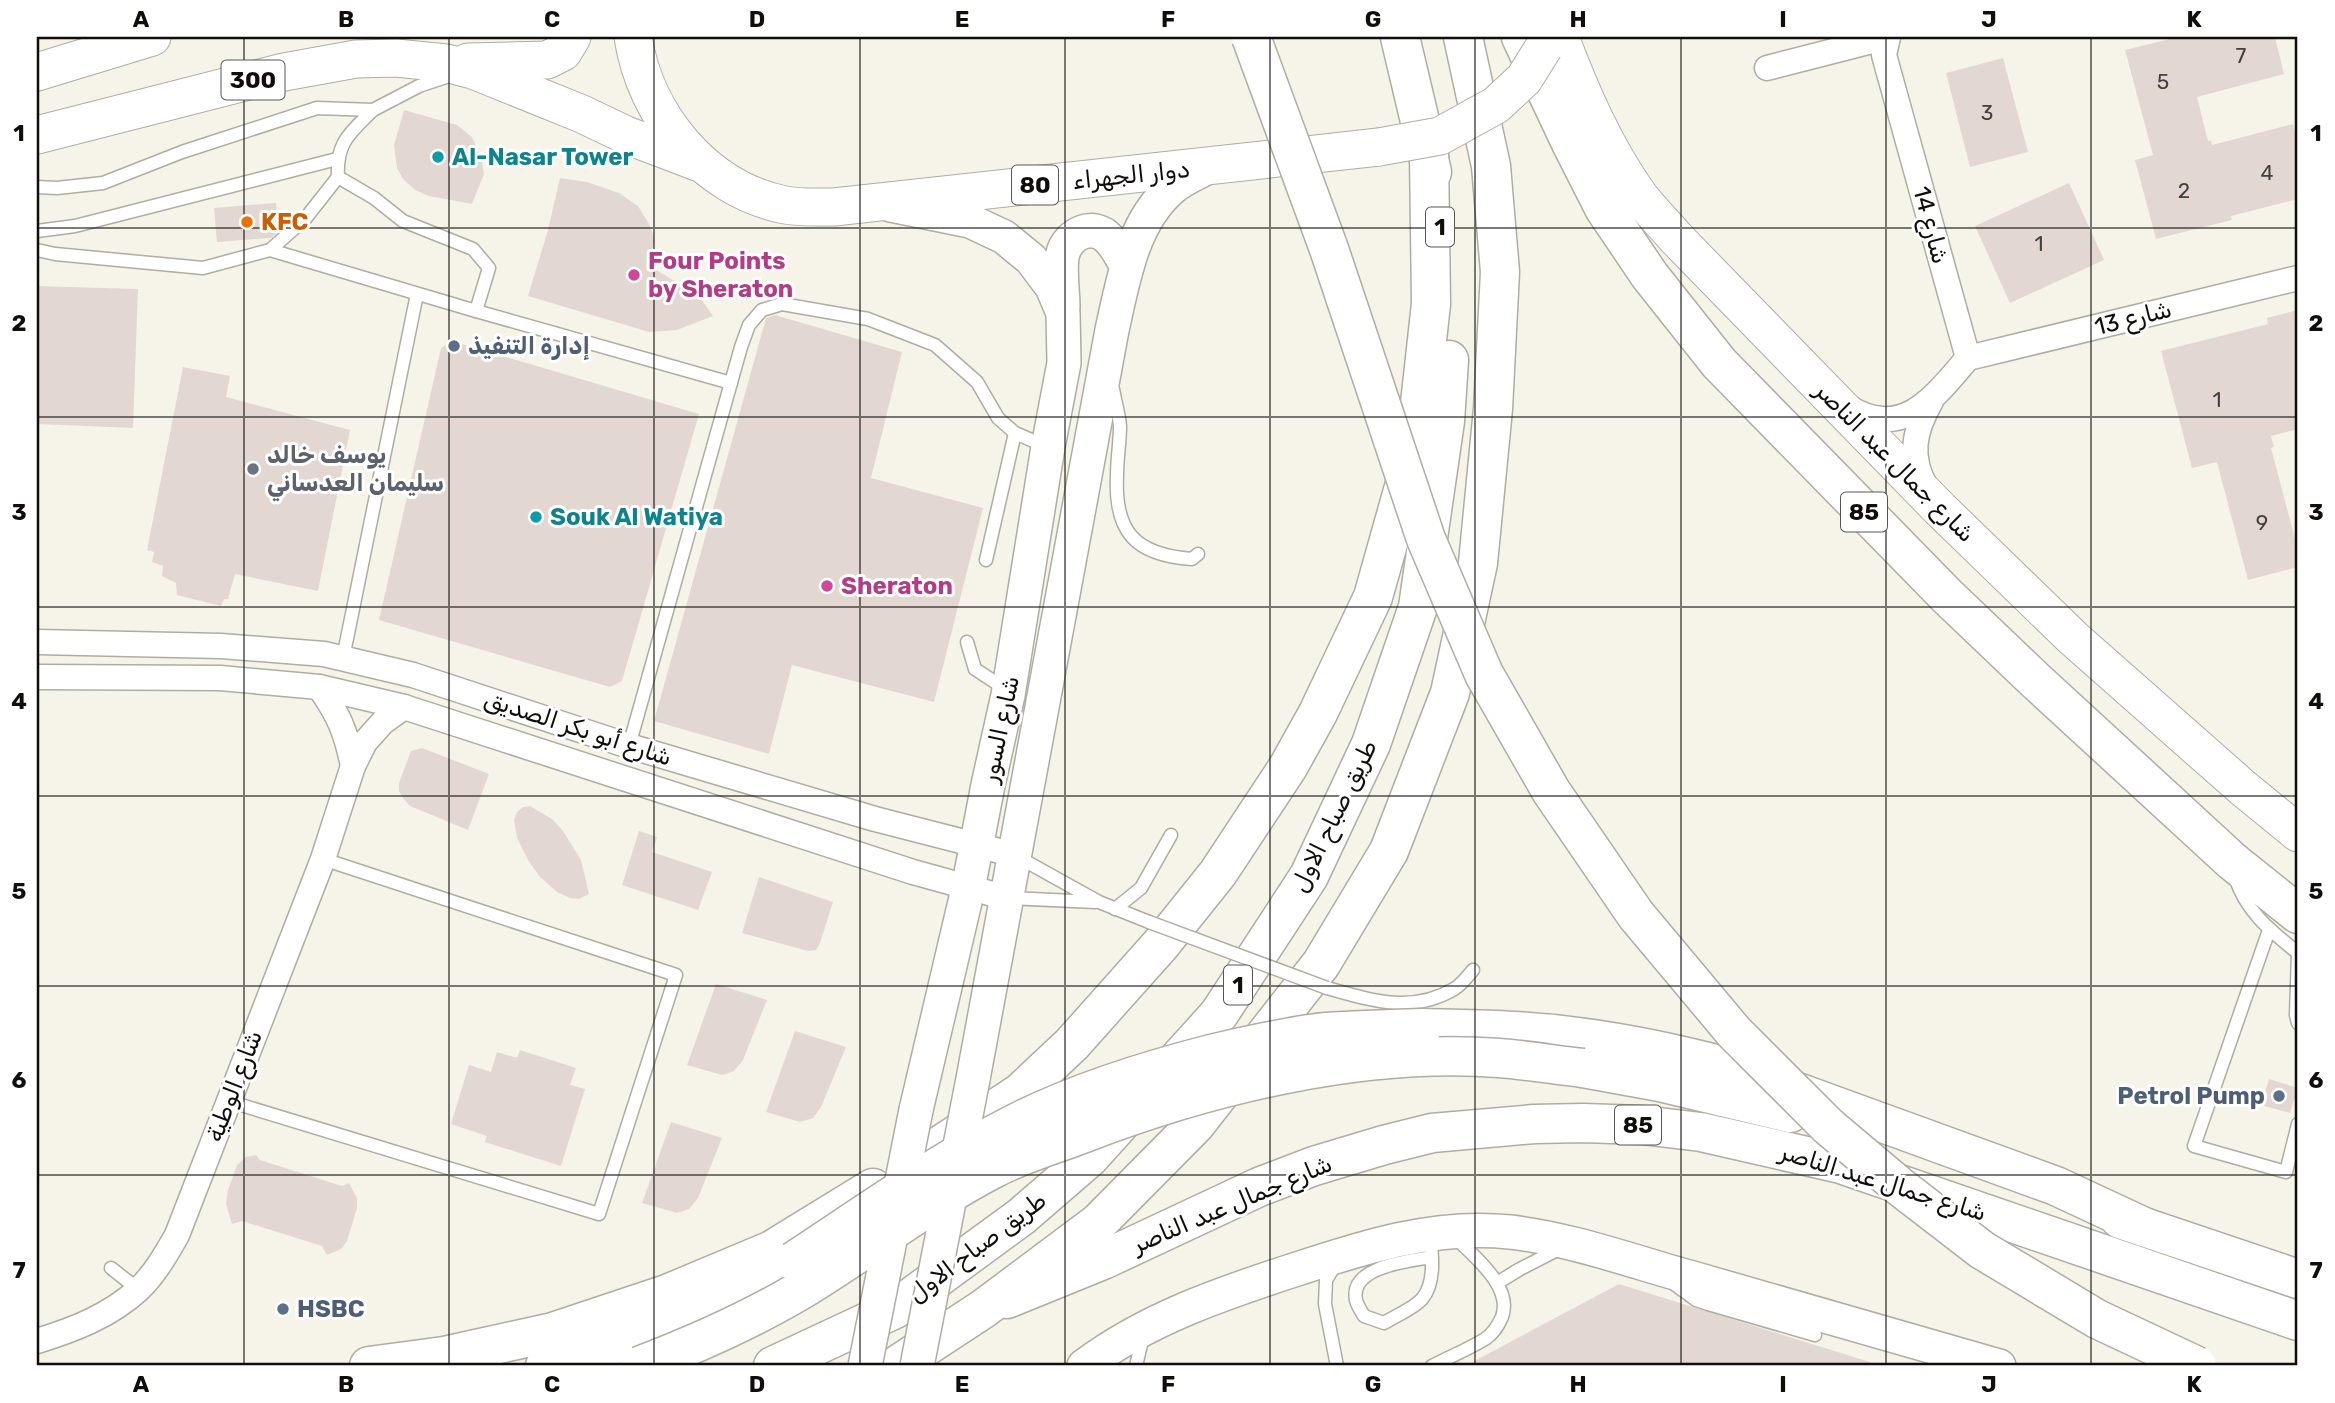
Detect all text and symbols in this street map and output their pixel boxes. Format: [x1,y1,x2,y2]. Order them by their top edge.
text: A [133,5,150,33]
text: B [338,5,354,33]
text: C [544,5,560,33]
text: D [749,5,765,33]
text: E [955,5,969,33]
text: F [1161,5,1175,33]
text: G [1365,5,1381,33]
text: H [1569,5,1587,33]
text: I [1779,5,1787,33]
text: J [1981,5,1997,33]
text: K [2186,5,2202,33]
house number: 7 [2236,43,2247,68]
road number: 300 [222,60,284,100]
house number: 5 [2157,69,2169,94]
house number: 3 [1981,100,1993,125]
text: 1 [13,119,25,147]
text: 1 [2310,119,2322,147]
place label: Al-Nasar Tower [452,143,634,171]
marker: Al-Nasar Tower [430,149,446,165]
street label: دوار الجهراء [1071,155,1191,195]
house number: 4 [2260,160,2274,185]
road number: 80 [1012,166,1058,204]
house number: 2 [2178,178,2190,203]
street label: شارع 14 [1905,183,1955,267]
place label: KFC [261,208,309,236]
road number: 1 [1426,208,1454,246]
marker: KFC [239,214,255,230]
house number: 1 [2035,231,2044,256]
place label: Four Points by Sheraton [648,247,793,303]
marker: Four Points by Sheraton [626,267,642,283]
street label: شارع 13 [2092,295,2175,343]
text: 2 [12,309,26,337]
text: 2 [2309,309,2323,337]
place label: إدارة التنفيذ [468,332,590,360]
marker: إدارة التنفيذ [446,338,462,354]
street label: شارع جمال عبد الناصر [1806,375,1981,549]
house number: 1 [2213,387,2222,412]
place label: يوسف خالد سليمان العدساني [267,441,444,502]
marker: يوسف خالد سليمان العدساني [245,461,261,477]
road number: 85 [1841,492,1887,532]
text: 3 [11,498,27,526]
text: 3 [2308,498,2324,526]
place label: Souk Al Watiya [550,503,723,531]
marker: Souk Al Watiya [528,509,544,525]
house number: 9 [2256,510,2268,535]
place label: Sheraton [841,572,953,600]
marker: Sheraton [819,578,835,594]
street label: شارع السور [975,673,1027,787]
street label: شارع أبو بكر الصديق [480,684,675,773]
text: 4 [11,687,27,715]
text: 4 [2308,687,2324,715]
street label: طريق صباح الاول [1285,735,1385,897]
text: 5 [12,877,27,905]
text: 5 [2309,877,2324,905]
road number: 1 [1224,966,1252,1004]
street label: شارع الوطية [200,1026,270,1146]
text: 6 [12,1066,27,1094]
text: 6 [2309,1066,2324,1094]
place label: Petrol Pump [2117,1082,2265,1110]
marker: Petrol Pump [2271,1088,2287,1104]
road number: 85 [1615,1106,1661,1144]
street label: شارع جمال عبد الناصر [1774,1137,1990,1229]
street label: شارع جمال عبد الناصر [1126,1149,1337,1261]
street label: طريق صباح الاول [902,1186,1053,1310]
text: 7 [12,1256,26,1284]
text: 7 [2309,1256,2323,1284]
place label: HSBC [297,1295,365,1323]
marker: HSBC [275,1301,291,1317]
text: A [133,1370,150,1398]
text: B [338,1370,354,1398]
text: C [544,1370,560,1398]
text: D [749,1370,765,1398]
text: E [955,1370,969,1398]
text: F [1161,1370,1175,1398]
text: G [1365,1370,1381,1398]
text: H [1569,1370,1587,1398]
text: I [1779,1370,1787,1398]
text: J [1981,1370,1997,1398]
text: K [2186,1370,2202,1398]

